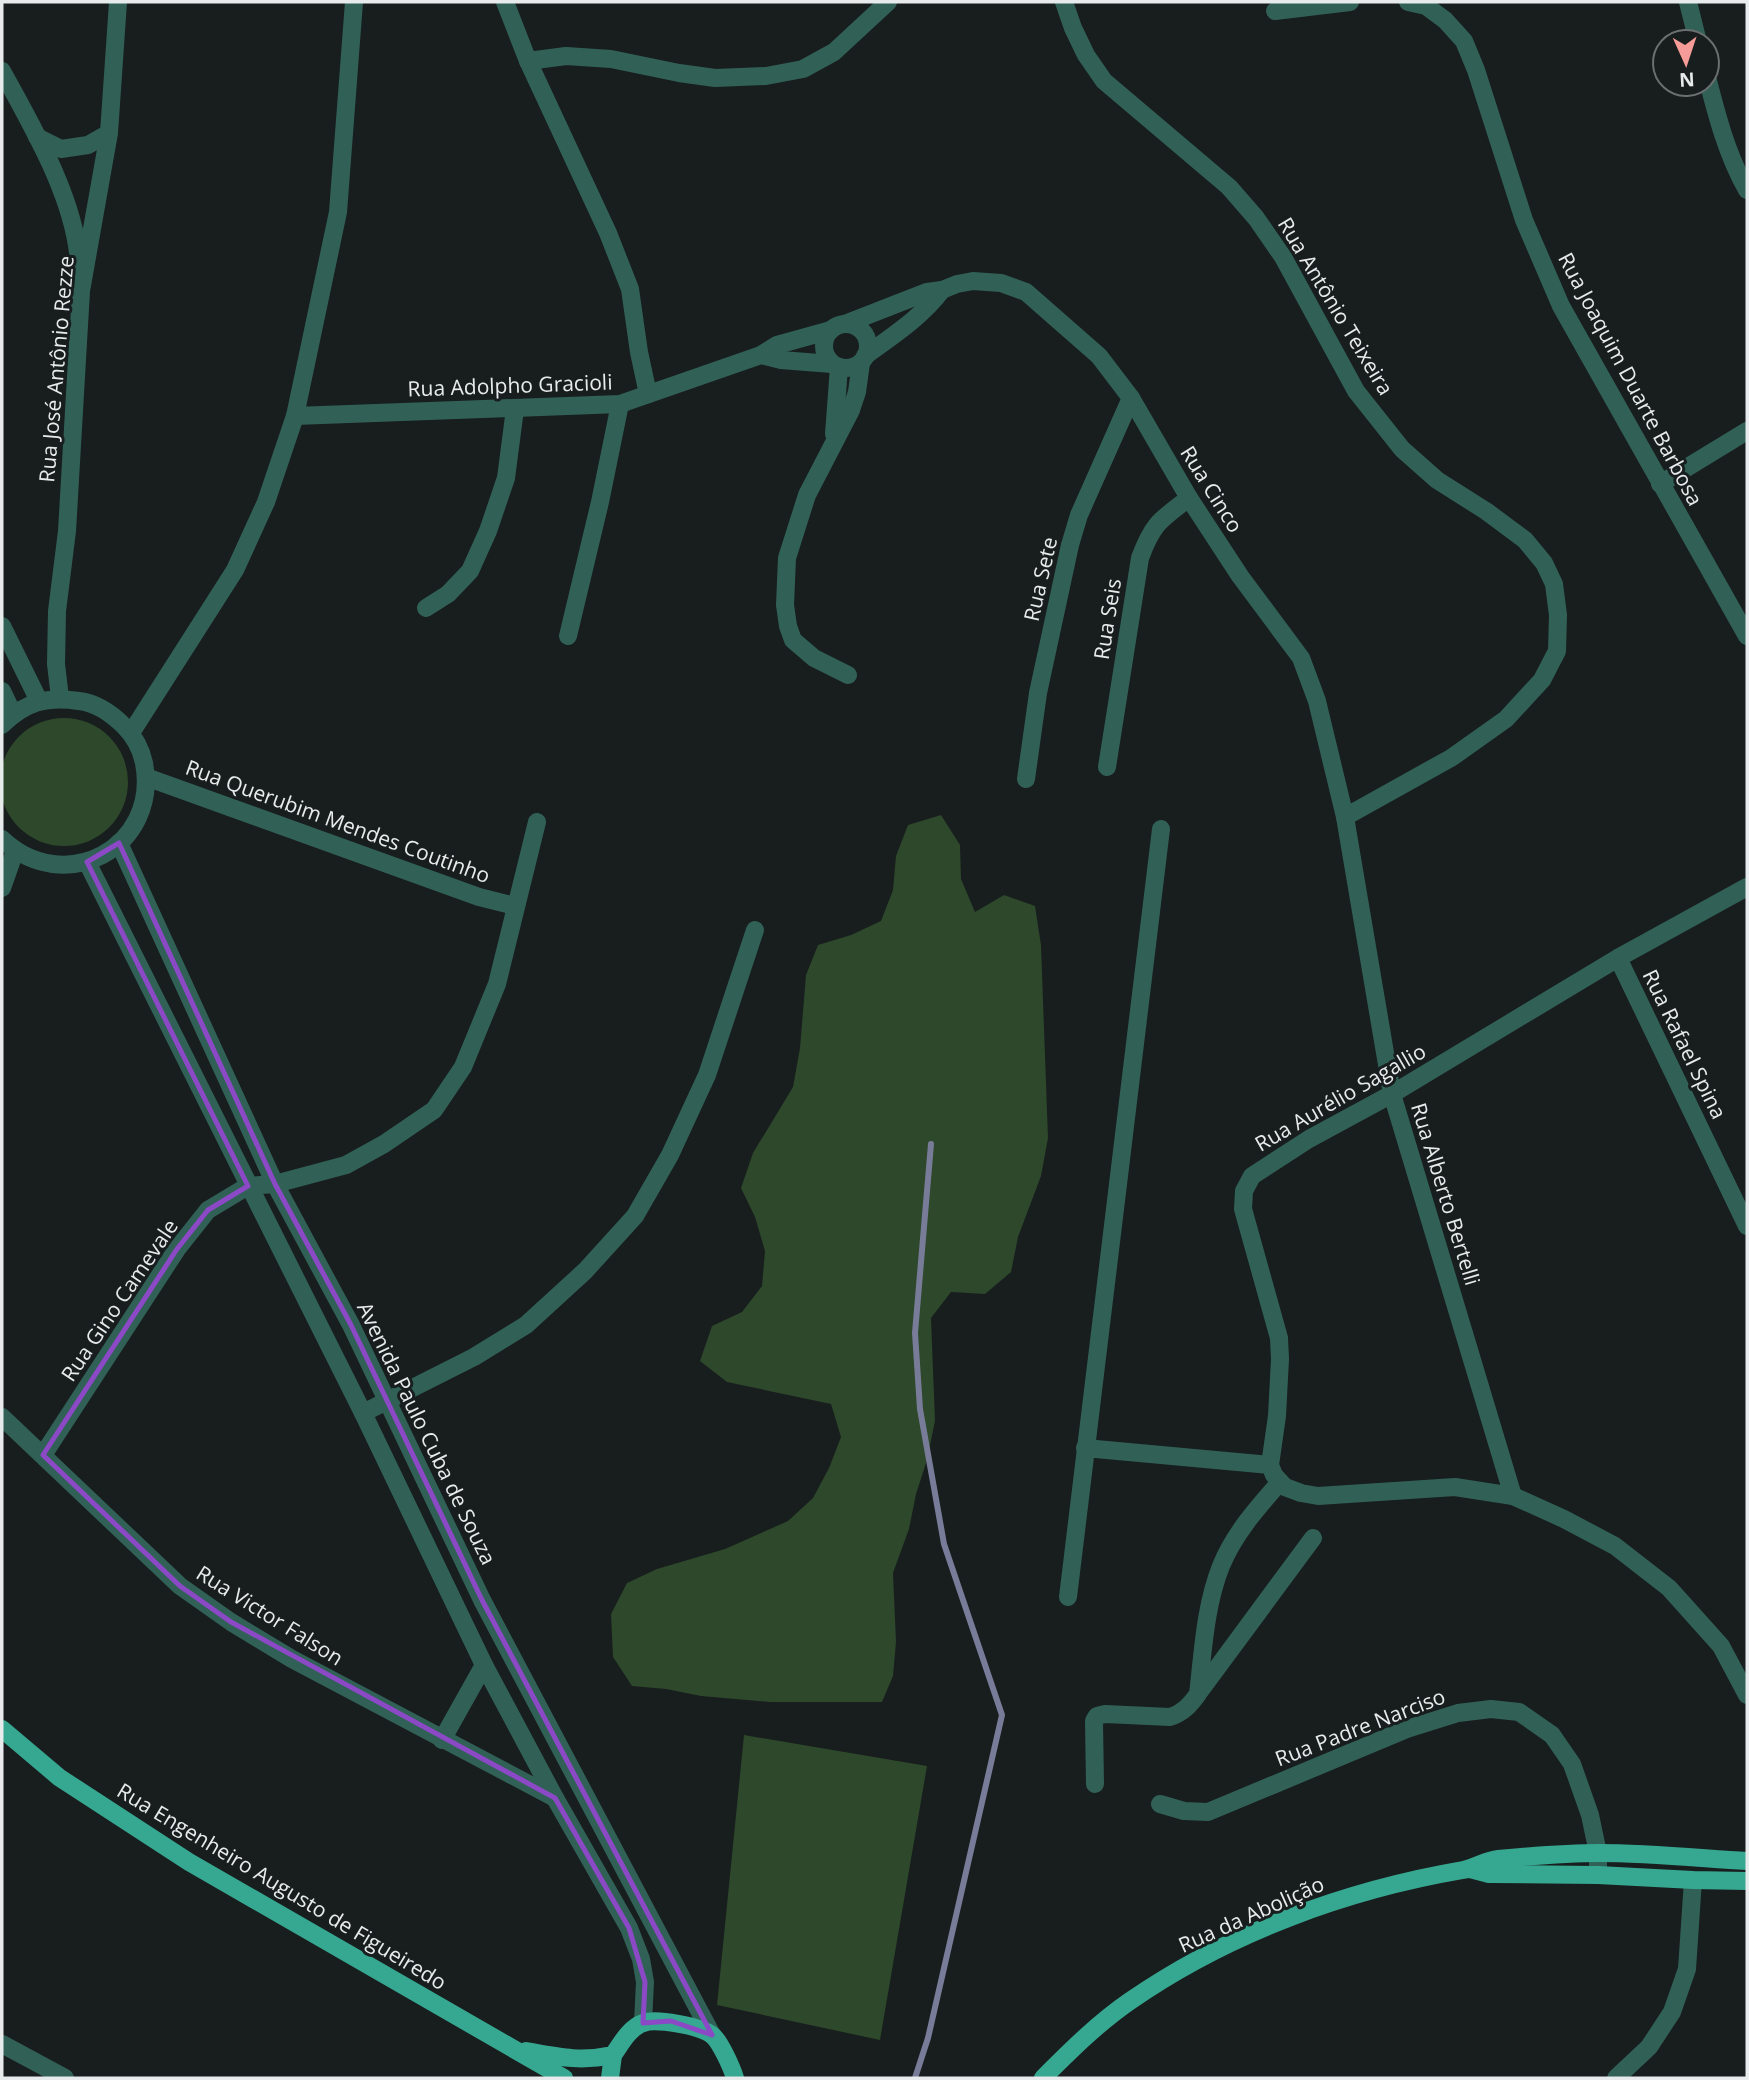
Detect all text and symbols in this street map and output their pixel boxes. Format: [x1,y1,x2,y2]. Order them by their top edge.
north arrow [1651,28,1721,98]
text: N [1678,67,1695,93]
street label: Rua Antônio Teixeira [1272,212,1400,400]
street label: Rua Joaquim Duarte Barbosa [1552,248,1710,510]
street label: Rua José Antônio Rezze [32,255,80,483]
street label: Rua Adolpho Gracioli [407,367,613,403]
street label: Rua Cinco [1174,440,1250,538]
street label: Rua Sete [1017,534,1063,624]
street label: Rua Seis [1087,577,1127,661]
street label: Rua Querubim Mendes Coutinho [182,753,494,889]
street label: Rua Rafael Spina [1637,965,1733,1123]
street label: Rua Aurélio Sagallio [1249,1037,1431,1157]
street label: Rua Alberto Bertelli [1405,1099,1487,1289]
street label: Rua Gino Camevale [54,1213,184,1387]
street label: Avenida Paulo Cuba de Souza [351,1297,503,1569]
street label: Rua Victor Falson [191,1559,349,1671]
street label: Rua Padre Narciso [1271,1682,1449,1772]
street label: Rua Engenheiro Augusto de Figueiredo [112,1776,452,1996]
street label: Rua da Abolição [1174,1869,1328,1959]

